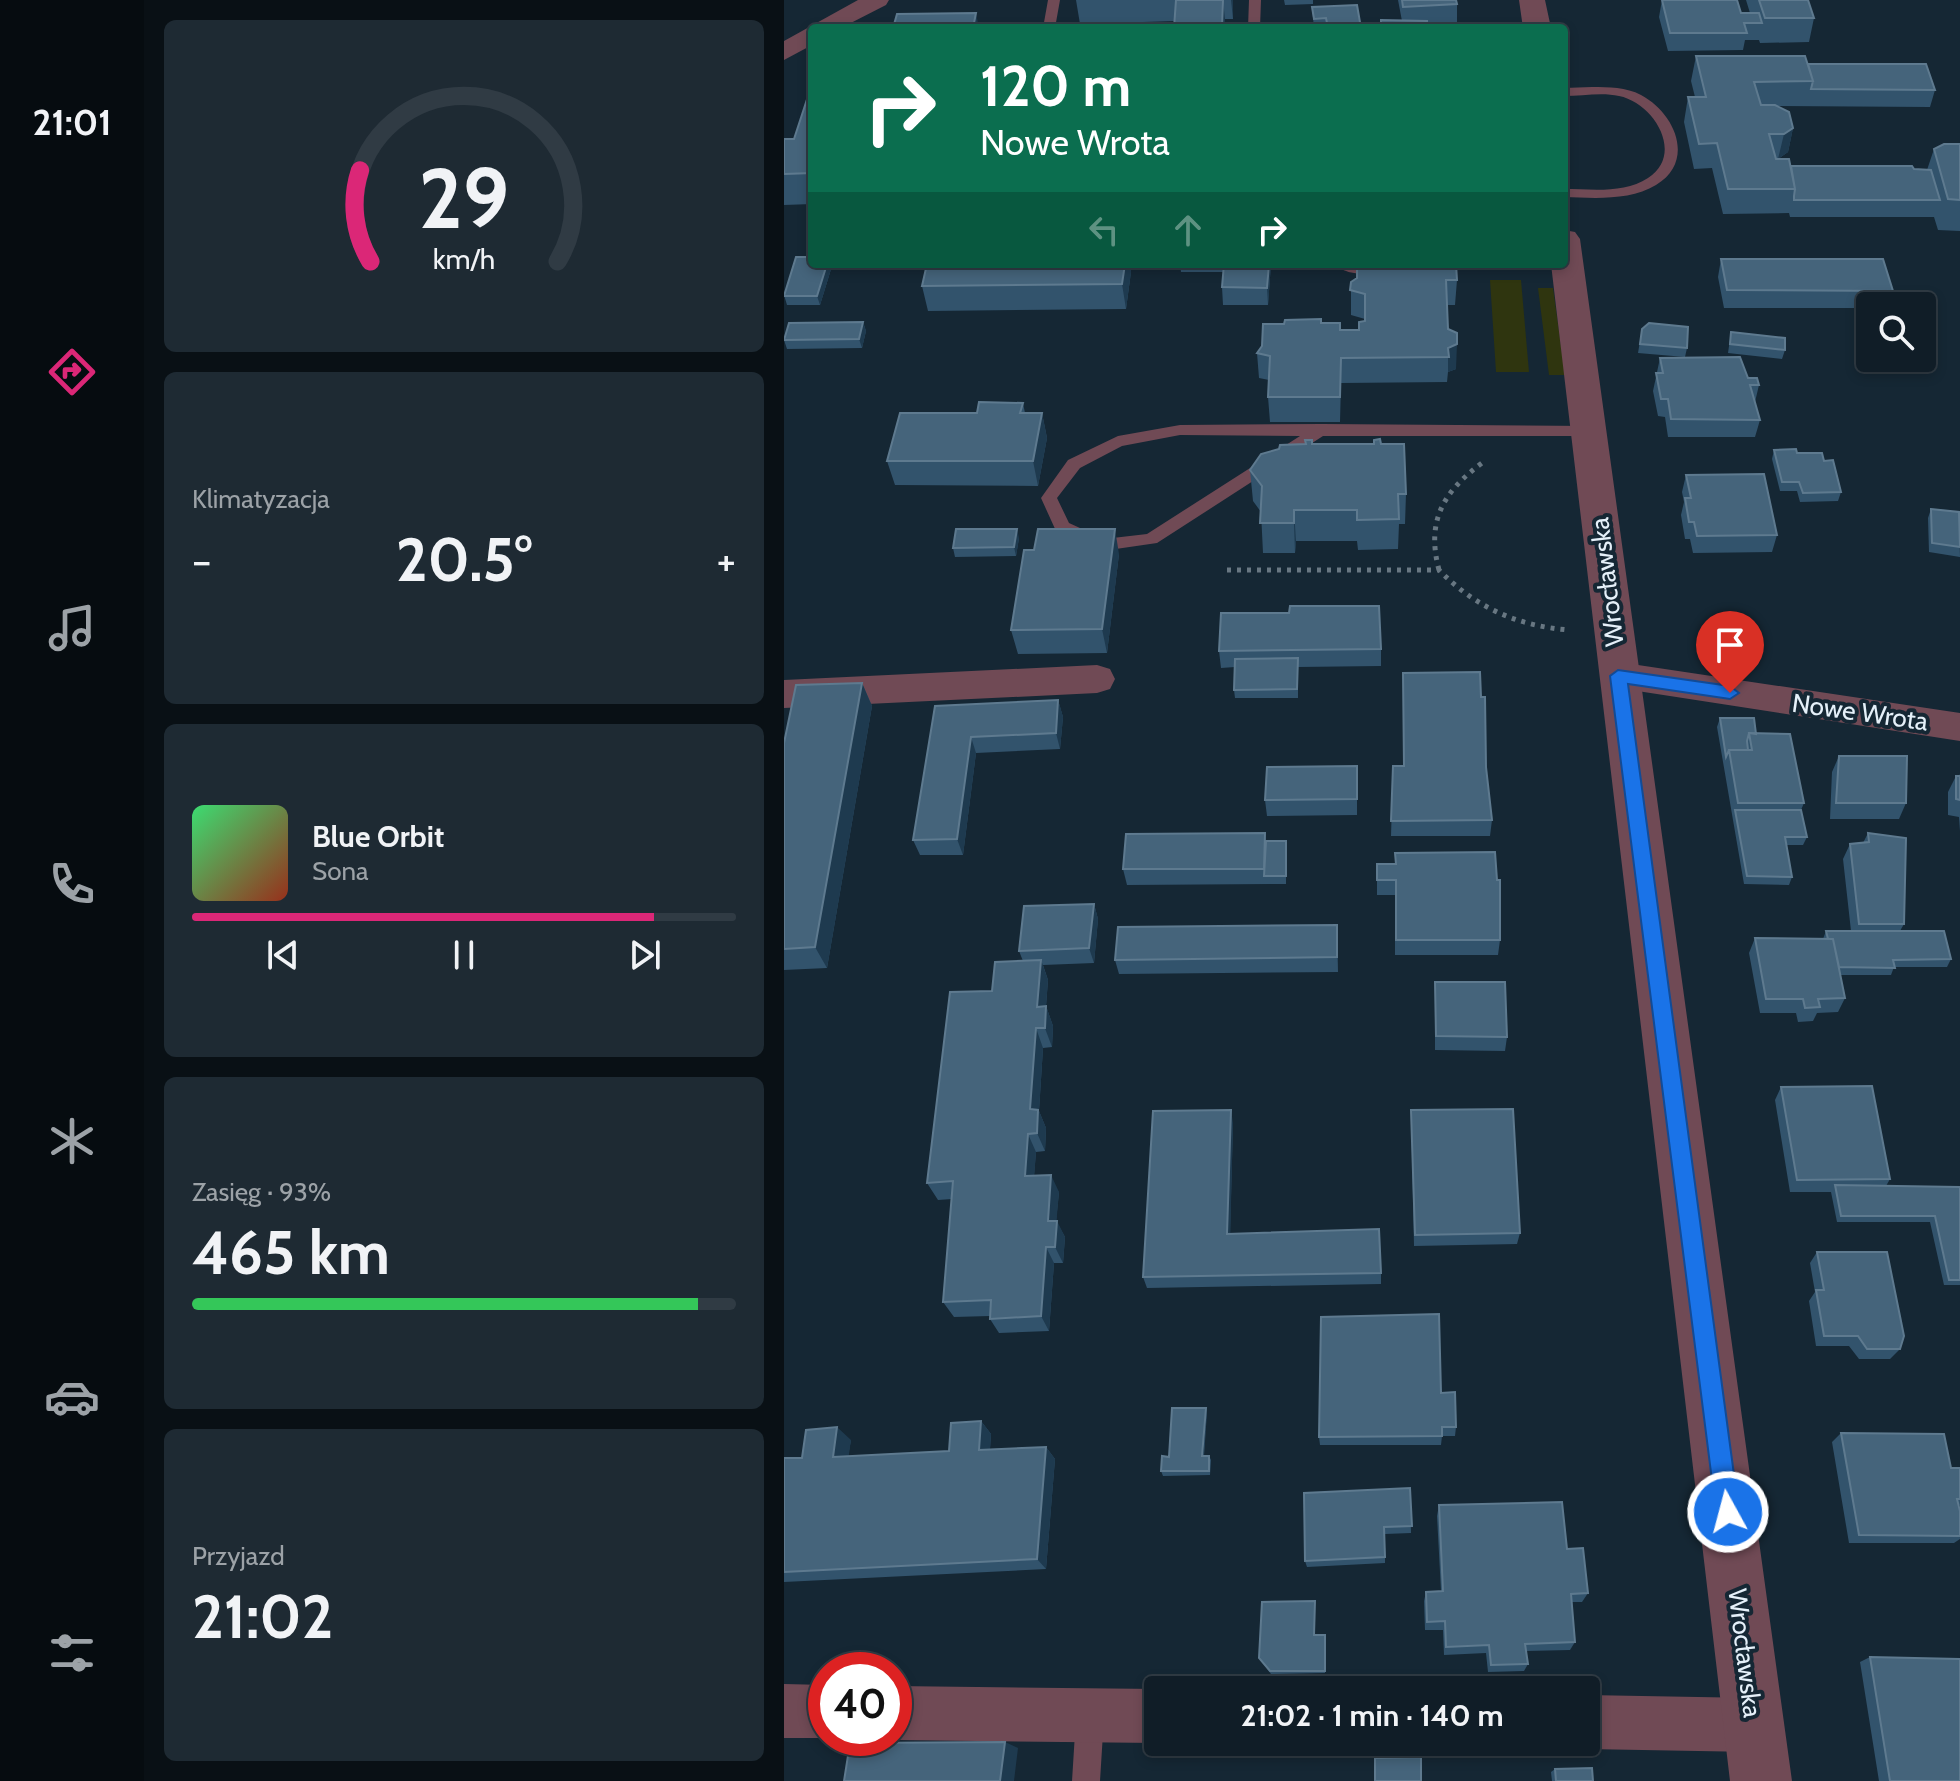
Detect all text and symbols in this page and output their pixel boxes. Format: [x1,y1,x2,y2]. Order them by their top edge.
text: 120 m [980,52,1131,120]
icon: right [848,56,952,160]
text: 21:01 [32,100,112,144]
text: Nowe Wrota [980,120,1170,164]
text: 29 [419,148,509,249]
icon: left [1082,208,1126,252]
icon: ahead [1166,208,1210,252]
icon: right [1250,208,1294,252]
text: km/h [433,241,495,276]
map controls [1856,292,1936,372]
button: search [1856,292,1936,372]
icon: directions [44,344,100,400]
text: Klimatyzacja [192,483,330,515]
street label: Wrocławska [1583,515,1631,648]
text: 20.5° [396,523,532,596]
text: − [192,534,211,587]
text: + [717,534,736,587]
icon: music [44,600,100,656]
pin [1696,611,1764,693]
icon: arrive [1708,623,1752,667]
street label: Nowe Wrota [1790,687,1931,737]
text: Blue Orbit [312,818,444,855]
text: Sona [312,855,369,887]
icon: phone [44,856,100,912]
icon: previous [261,933,305,977]
icon: pause [442,933,486,977]
icon: next [623,933,667,977]
icon: climate [44,1113,100,1169]
text: Zasięg · 93% [192,1176,331,1208]
text: 465 km [192,1216,390,1289]
icon: car [44,1369,100,1425]
position arrow [1686,1470,1770,1554]
text: Przyjazd [192,1540,285,1572]
text: 21:02 [192,1580,333,1653]
street label: Wrocławska [1721,1587,1769,1720]
icon: filters [44,1625,100,1681]
speed limit sign: 40 [808,1652,912,1756]
text: 21:02 · 1 min · 140 m [1241,1697,1503,1734]

